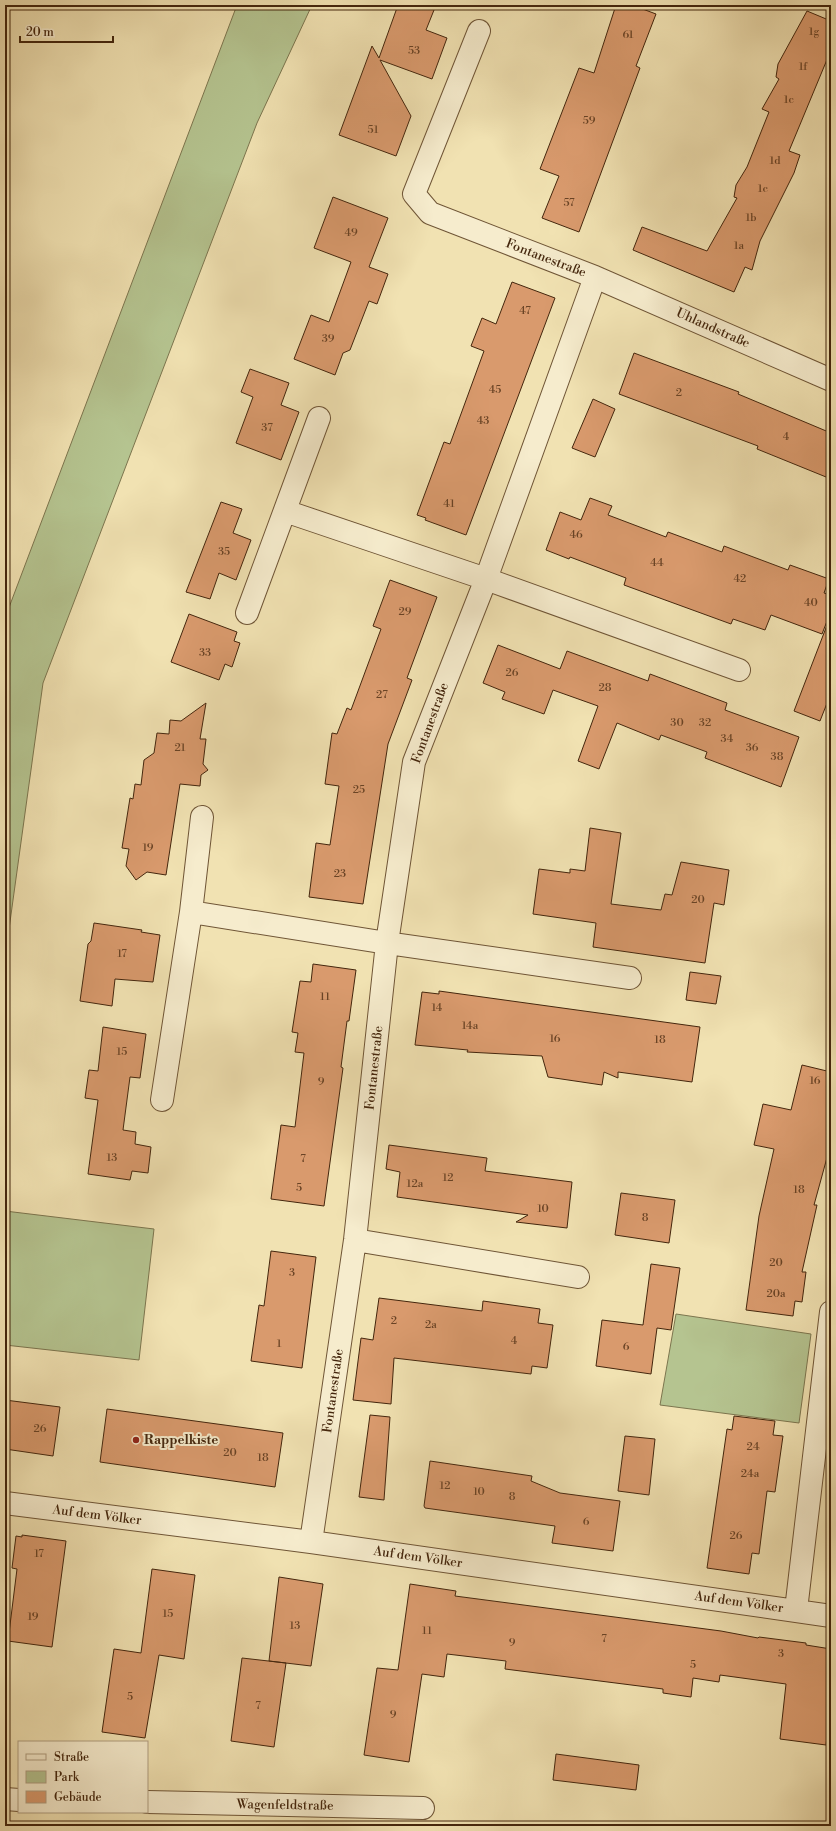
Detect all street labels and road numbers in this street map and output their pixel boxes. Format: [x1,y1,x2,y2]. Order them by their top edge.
street label: Fontanestraße [504,235,589,281]
street label: Uhlandstraße [674,305,753,352]
street label: Fontanestraße [408,680,452,766]
street label: Fontanestraße [362,1025,386,1111]
street label: Fontanestraße [319,1347,347,1434]
street label: Auf dem Völker [50,1501,143,1528]
street label: Auf dem Völker [371,1543,464,1571]
street label: Auf dem Völker [692,1588,785,1616]
street label: Wagenfeldstraße [235,1796,334,1814]

